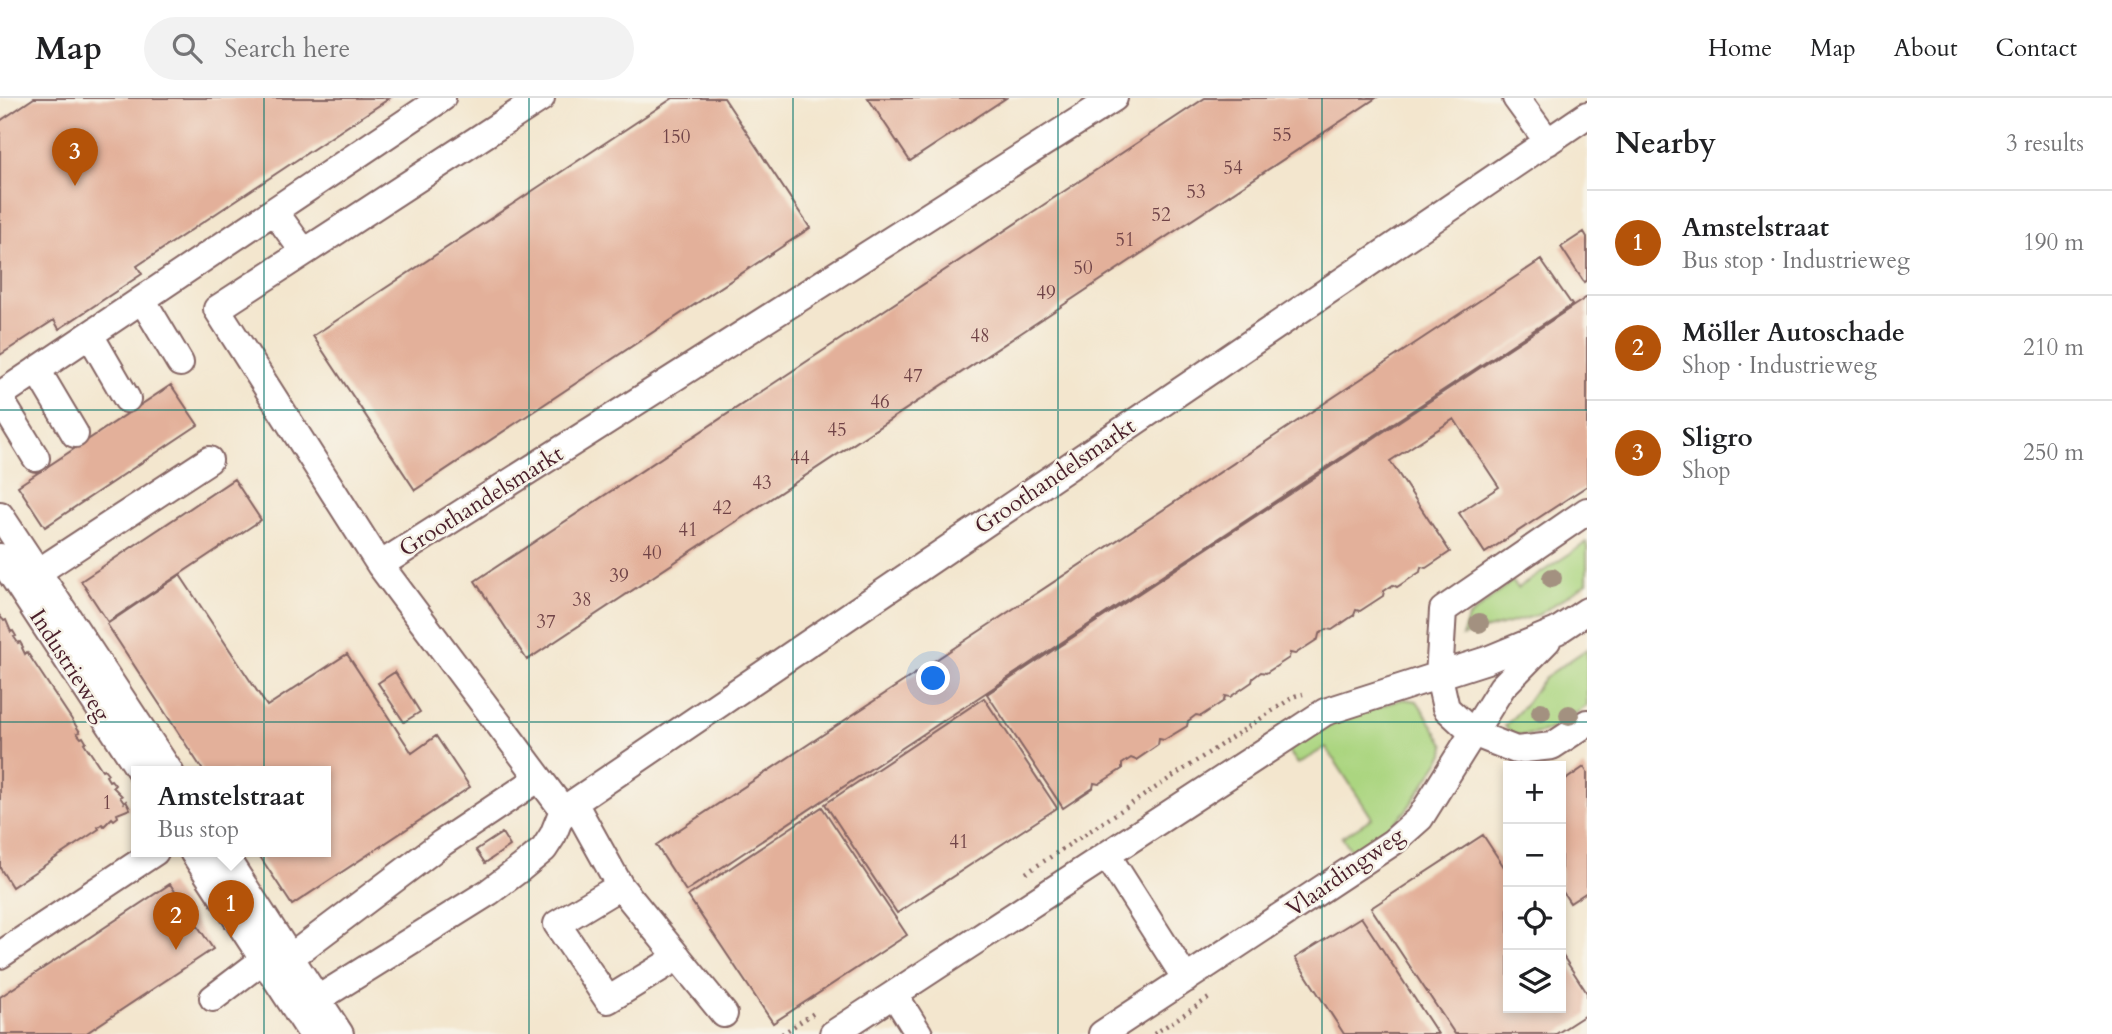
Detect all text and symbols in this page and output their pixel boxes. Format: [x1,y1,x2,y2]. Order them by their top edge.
search box [144,17,634,80]
text: Map [35,26,102,71]
icon: search [168,29,206,67]
text: Search here [224,31,350,66]
text: Home [1708,32,1772,65]
text: Map [1810,32,1856,65]
text: About [1894,32,1958,65]
text: Contact [1996,32,2077,65]
house number: 55 [1272,122,1292,148]
text: Nearby [1615,123,1716,164]
house number: 150 [661,124,691,150]
pin: 3 [52,128,98,186]
text: 3 results [2006,128,2084,159]
house number: 54 [1223,155,1243,181]
house number: 53 [1186,179,1206,205]
house number: 52 [1151,202,1171,228]
text: Amstelstraat [1682,210,1829,245]
house number: 51 [1115,227,1135,253]
text: 1 [1632,227,1644,258]
text: 190 m [2023,227,2084,258]
text: Bus stop · Industrieweg [1682,245,1910,276]
house number: 50 [1073,255,1093,281]
house number: 49 [1036,280,1056,306]
text: Möller Autoschade [1682,315,1905,350]
house number: 48 [970,323,990,349]
text: 2 [1632,332,1644,363]
text: 210 m [2023,332,2084,363]
text: Shop · Industrieweg [1682,350,1877,381]
house number: 47 [903,363,923,389]
house number: 46 [870,389,890,415]
street label: Groothandelsmarkt [968,411,1142,541]
house number: 45 [827,417,847,443]
text: Sligro [1682,420,1753,455]
text: 3 [1632,437,1644,468]
text: 250 m [2023,437,2084,468]
street label: Groothandelsmarkt [393,438,569,564]
house number: 44 [790,445,810,471]
text: Shop [1682,455,1731,486]
house number: 43 [752,470,772,496]
house number: 42 [712,495,732,521]
house number: 41 [678,517,698,543]
house number: 40 [642,540,662,566]
house number: 39 [609,563,629,589]
house number: 38 [572,587,592,613]
street label: Industrieweg [22,603,118,727]
house number: 37 [536,609,556,635]
your location [916,661,950,695]
map controls [1503,761,1566,1013]
button: + [1503,761,1566,824]
popup [131,766,331,857]
text: Amstelstraat [158,779,304,814]
house number: 1 [102,790,112,816]
text: Bus stop [158,814,239,845]
street label: Vlaardingweg [1280,820,1410,924]
button: − [1503,824,1566,887]
house number: 41 [949,829,969,855]
pin: 1 [208,880,254,938]
button: locate [1503,887,1566,950]
pin: 2 [153,892,199,950]
button: layers [1503,950,1566,1013]

